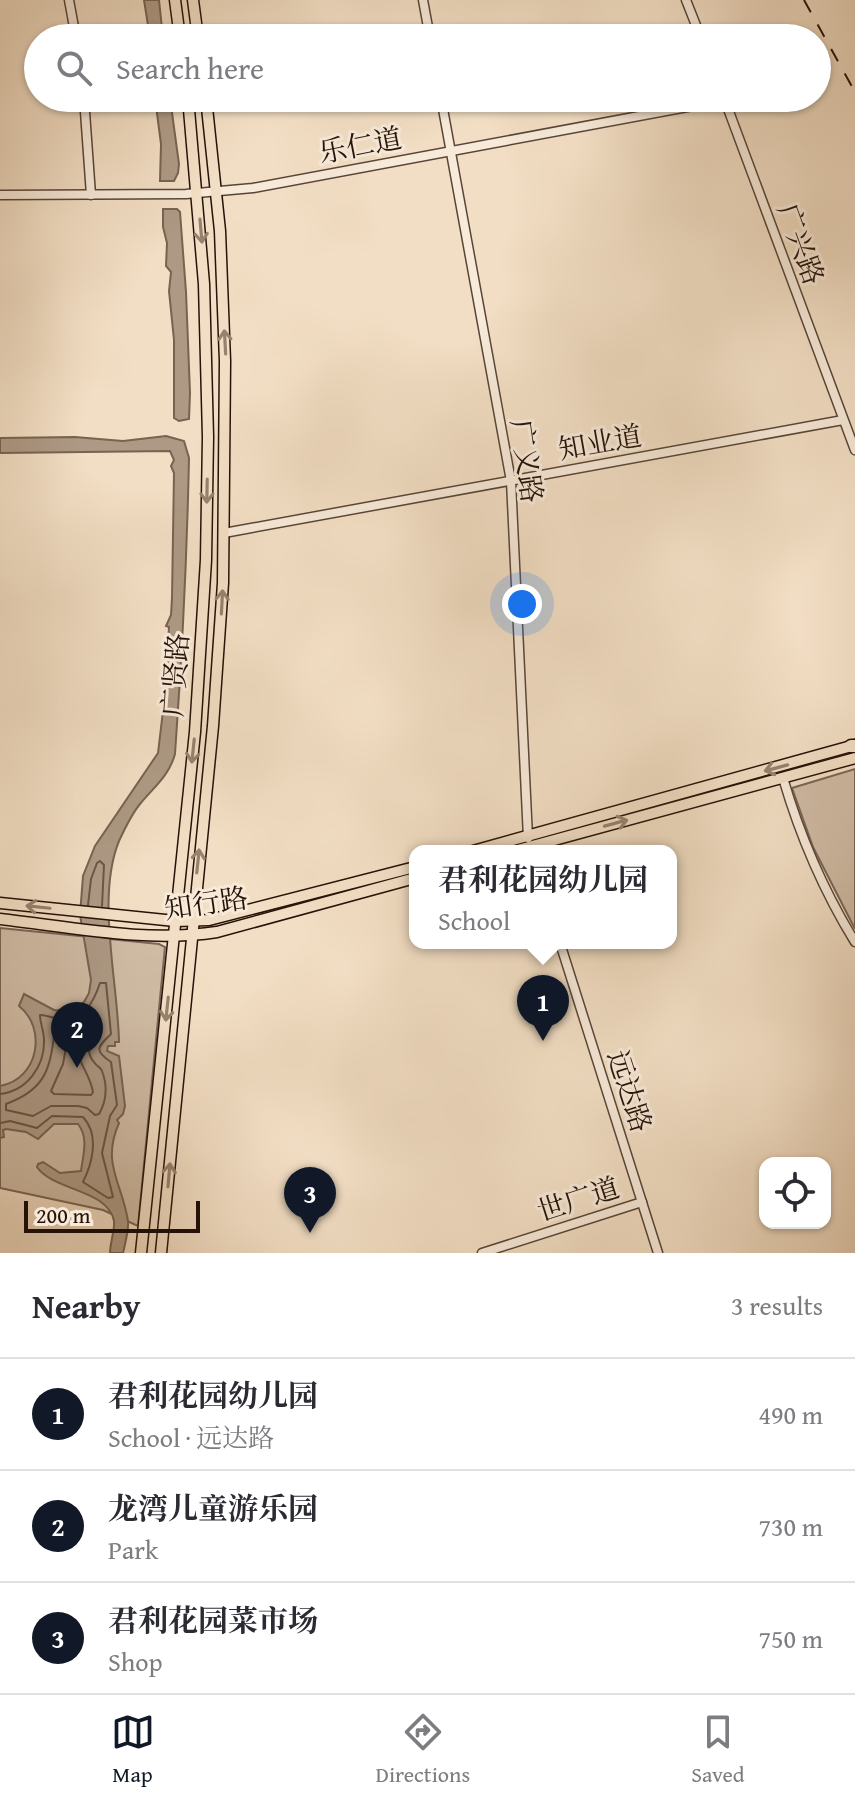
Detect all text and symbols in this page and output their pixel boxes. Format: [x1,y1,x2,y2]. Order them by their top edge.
search box [24,24,831,112]
icon: search [52,46,96,90]
text: Search here [116,46,264,90]
street label: 乐仁道 [315,116,405,173]
street label: 广兴路 [768,197,835,290]
one-way arrow [194,217,209,244]
one-way arrow [217,329,232,356]
street label: 知业道 [555,414,645,469]
street label: 广义路 [501,416,554,505]
one-way arrow [199,477,215,504]
your location [502,584,542,624]
one-way arrow [215,589,230,616]
street label: 广贤路 [151,632,198,718]
one-way arrow [186,737,201,764]
one-way arrow [763,761,789,776]
one-way arrow [603,815,629,830]
popup [409,845,677,949]
one-way arrow [191,848,206,875]
text: 君利花园幼儿园 [438,857,648,901]
street label: 知行路 [161,876,250,929]
one-way arrow [25,900,52,915]
text: School [438,901,510,940]
pin: 1 [517,975,569,1041]
one-way arrow [159,995,174,1022]
pin: 2 [51,1002,103,1068]
street label: 远达路 [598,1045,663,1137]
map controls [759,1157,831,1229]
button: locate [759,1157,831,1229]
one-way arrow [162,1163,177,1189]
street label: 世广道 [532,1166,624,1231]
pin: 3 [284,1167,336,1233]
scale bar [24,1197,200,1233]
text: 200 m [36,1199,91,1231]
text: Nearby [32,1281,141,1330]
text: 3 results [731,1286,823,1325]
text: 君利花园幼儿园 [108,1373,318,1417]
text: 1 [51,1395,65,1434]
text: 490 m [758,1395,823,1434]
text: School · 远达路 [108,1418,274,1457]
text: 龙湾儿童游乐园 [108,1486,318,1530]
text: 2 [51,1507,65,1546]
text: 730 m [758,1507,823,1546]
text: Park [108,1530,158,1569]
text: 君利花园菜市场 [108,1598,318,1642]
text: 3 [51,1619,65,1658]
text: 750 m [758,1619,823,1658]
text: Shop [108,1642,163,1681]
tab: Map [111,1710,155,1790]
tab: Directions [376,1710,470,1790]
tab: Saved [691,1710,744,1790]

